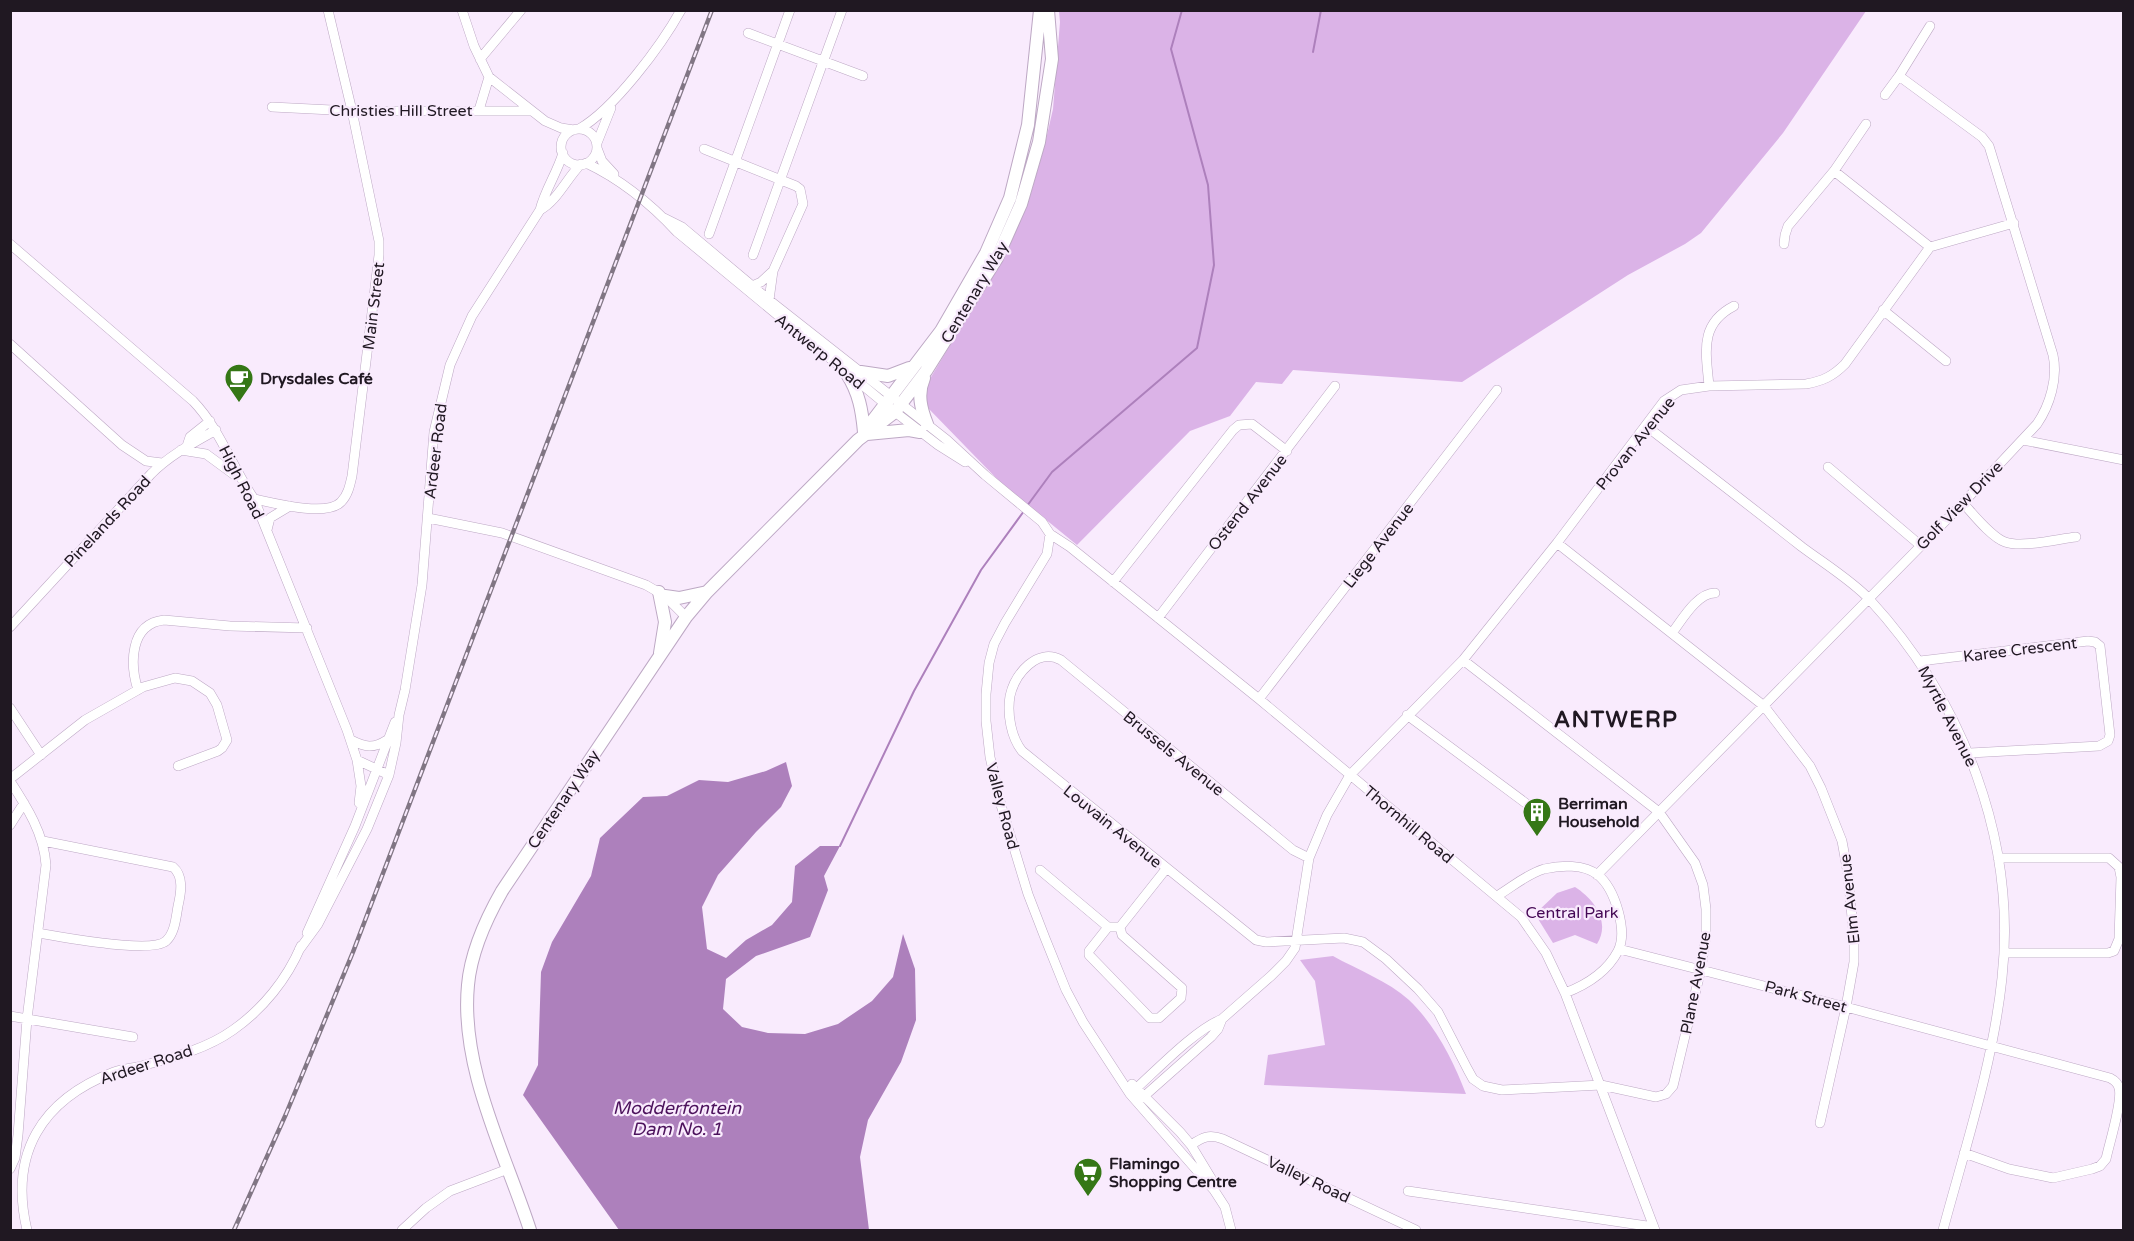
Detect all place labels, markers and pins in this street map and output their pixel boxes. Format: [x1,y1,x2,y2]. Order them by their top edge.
cafe icon: Drysdales Café [223,362,255,404]
place label: Drysdales Café [260,369,373,389]
place label: Berriman Household [1558,794,1640,832]
building icon: Berriman Household [1521,796,1553,838]
place label: Flamingo Shopping Centre [1109,1154,1237,1192]
supermarket icon: Flamingo Shopping Centre [1072,1156,1104,1198]

